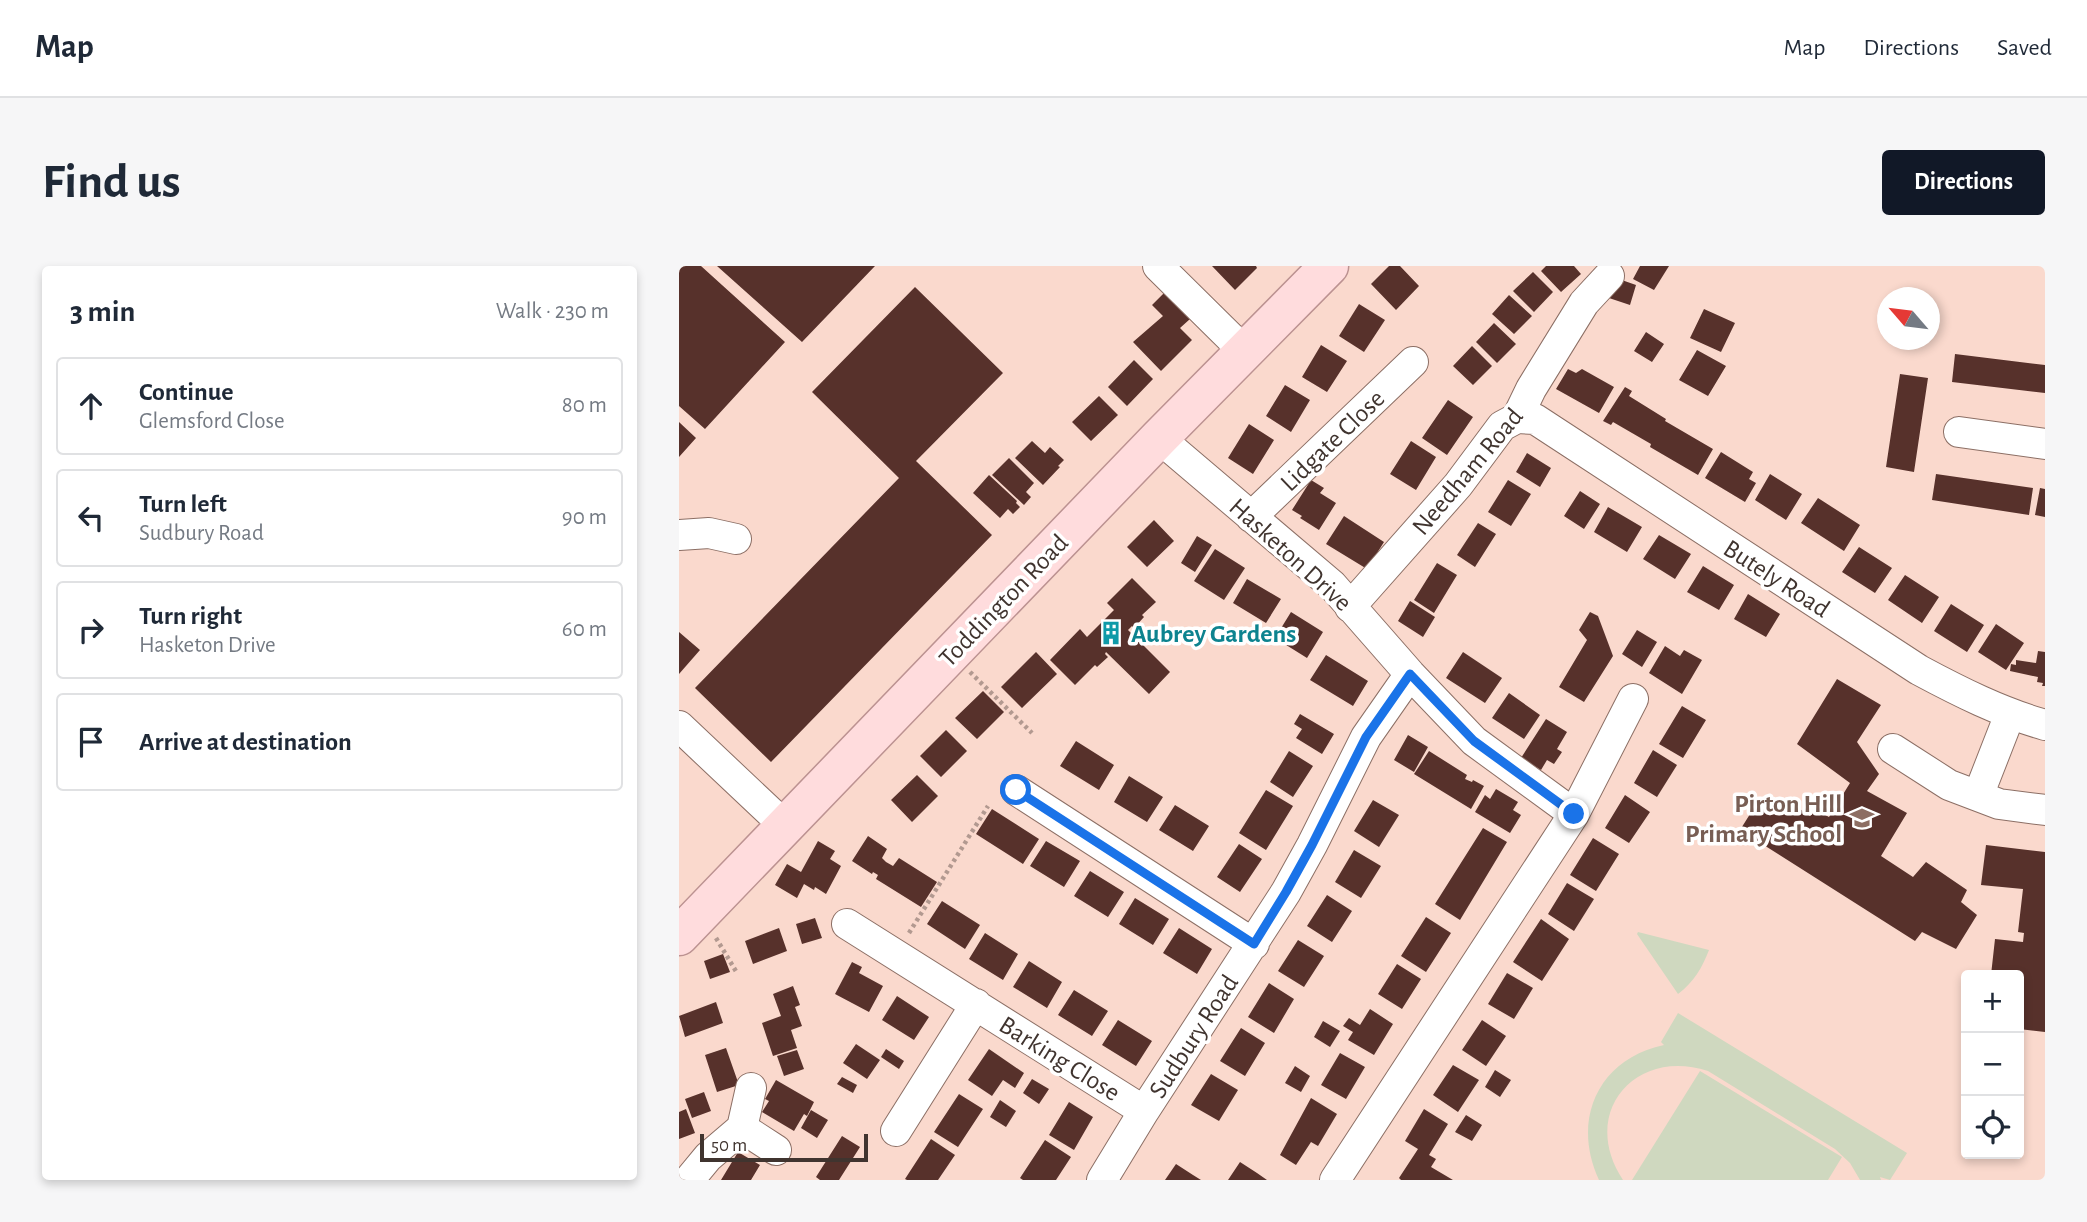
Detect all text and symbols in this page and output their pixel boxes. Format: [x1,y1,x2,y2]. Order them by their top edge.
text: Map [35,31,94,64]
text: Map [1783,36,1825,60]
text: Directions [1863,36,1959,60]
text: Saved [1997,36,2052,60]
button: Directions [1882,150,2045,215]
text: Find us [42,158,181,207]
north arrow [1877,287,1940,350]
text: 3 min [70,297,135,327]
text: Walk · 230 m [496,300,609,323]
text: Continue [139,379,234,405]
street label: Lidgate Close [1276,385,1390,496]
icon: ahead [72,387,110,425]
text: 80 m [562,394,607,417]
street label: Needham Road [1407,403,1528,540]
text: Glemsford Close [139,410,285,433]
text: Turn left [139,491,227,517]
street label: Hasketon Drive [1224,493,1356,616]
icon: left [72,499,110,537]
text: 90 m [562,506,607,529]
text: Sudbury Road [139,522,264,545]
street label: Toddington Road [934,529,1073,672]
street label: Butely Road [1719,535,1834,623]
text: Turn right [139,603,242,629]
icon: right [72,611,110,649]
text: 60 m [562,618,607,641]
building icon: Aubrey Gardens [1097,619,1125,647]
place label: Aubrey Gardens [1131,621,1296,647]
text: Hasketon Drive [139,634,276,657]
icon: arrive [72,723,110,761]
text: Arrive at destination [139,729,352,755]
route start [1000,774,1031,805]
place label: Pirton Hill Primary School [1685,791,1842,847]
route end [1558,798,1589,829]
school or university icon: Pirton Hill Primary School [1848,804,1876,832]
street label: Sudbury Road [1144,970,1243,1103]
map controls [1961,970,2024,1159]
button: + [1961,970,2024,1033]
street label: Barking Close [995,1012,1124,1106]
button: − [1961,1033,2024,1096]
button: locate [1961,1096,2024,1159]
scale bar [700,1131,868,1163]
text: 50 m [711,1136,747,1155]

